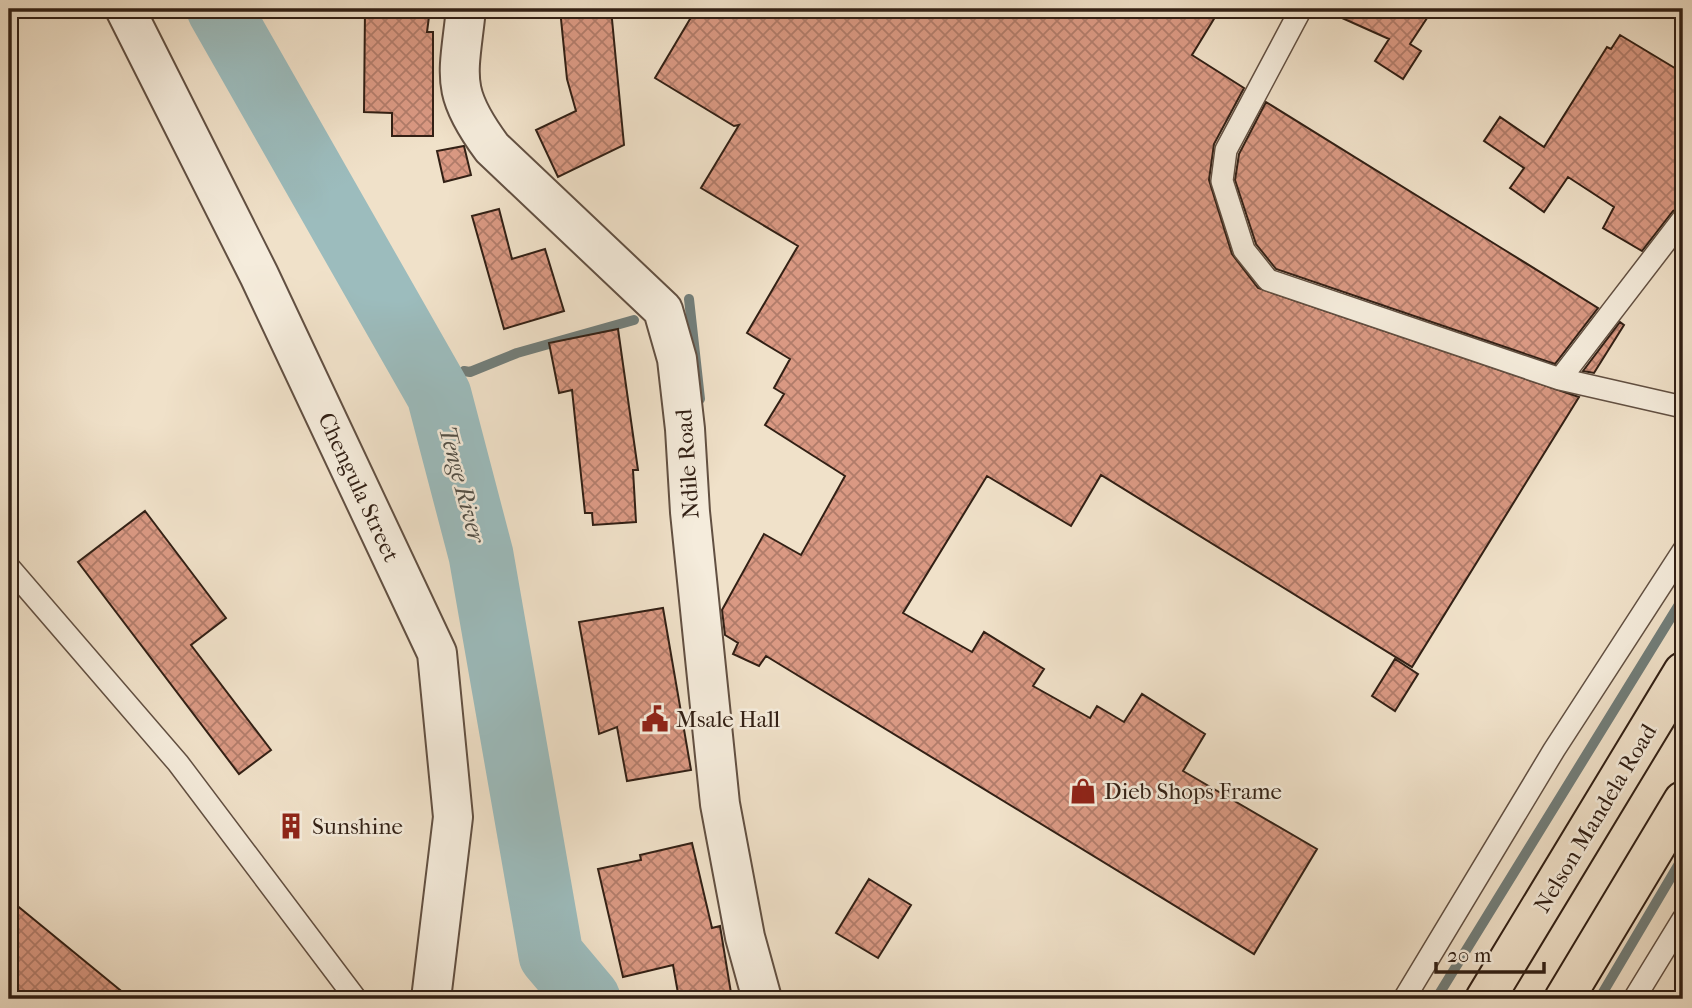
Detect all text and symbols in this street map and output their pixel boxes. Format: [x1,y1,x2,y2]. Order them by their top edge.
street label: Chengula Street [312,408,405,566]
street label: Ndile Road [670,408,705,520]
water label: Tenge River [433,423,492,547]
public building icon: Msale Hall [640,704,670,734]
place label: Msale Hall [676,706,781,733]
street label: Nelson Mandela Road [1529,719,1663,917]
shop icon: Dieb Shops Frame [1068,776,1098,806]
place label: Dieb Shops Frame [1104,778,1282,805]
building icon: Sunshine [276,811,306,841]
place label: Sunshine [312,813,403,840]
scale bar [1436,931,1545,975]
text: 20 m [1447,943,1492,967]

